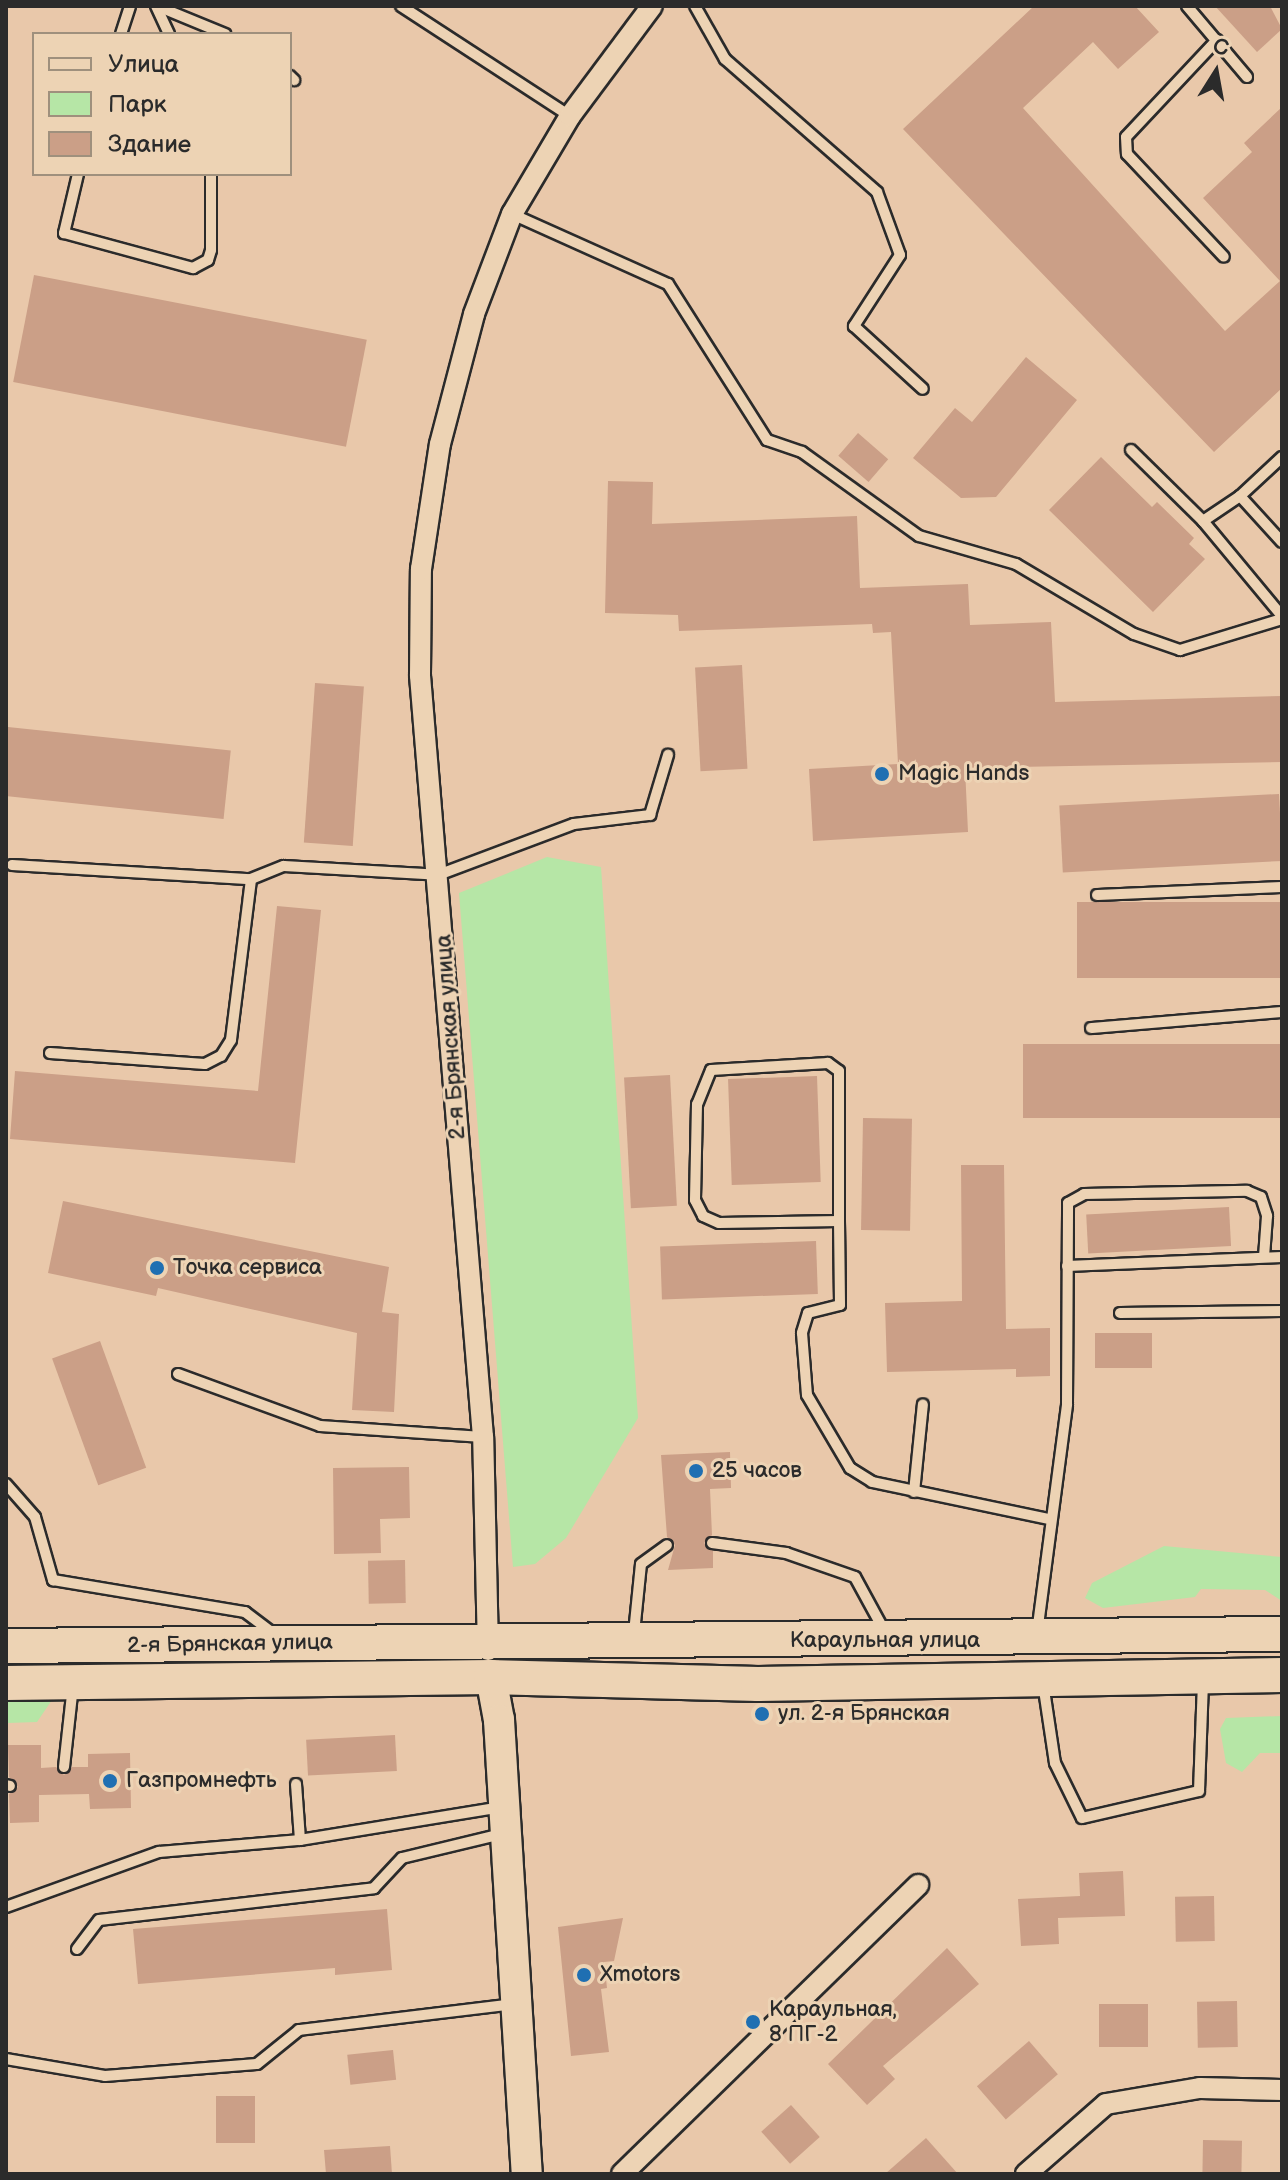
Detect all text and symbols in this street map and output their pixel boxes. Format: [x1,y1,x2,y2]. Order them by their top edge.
legend [32,32,292,176]
north arrow [1176,32,1256,112]
text: С [1211,33,1231,63]
text: Улица [108,50,179,79]
text: Парк [108,90,166,119]
text: Здание [108,130,191,159]
place label: Magic Hands [898,761,1029,787]
marker: Magic Hands [873,765,891,783]
street label: 2-я Брянская улица [431,934,471,1140]
place label: Точка сервиса [173,1255,322,1281]
marker: Точка сервиса [148,1259,166,1277]
place label: 25 часов [712,1458,802,1484]
marker: 25 часов [687,1462,705,1480]
street label: Караульная улица [790,1628,980,1654]
street label: 2-я Брянская улица [127,1629,333,1659]
place label: ул. 2-я Брянская [778,1701,950,1727]
marker: ул. 2-я Брянская [753,1705,771,1723]
place label: Газпромнефть [126,1768,277,1794]
marker: Газпромнефть [101,1772,119,1790]
place label: Xmotors [600,1962,680,1988]
marker: Xmotors [575,1966,593,1984]
place label: Караульная, 8 ПГ-2 [769,1996,897,2048]
marker: Караульная, 8 ПГ-2 [744,2013,762,2031]

